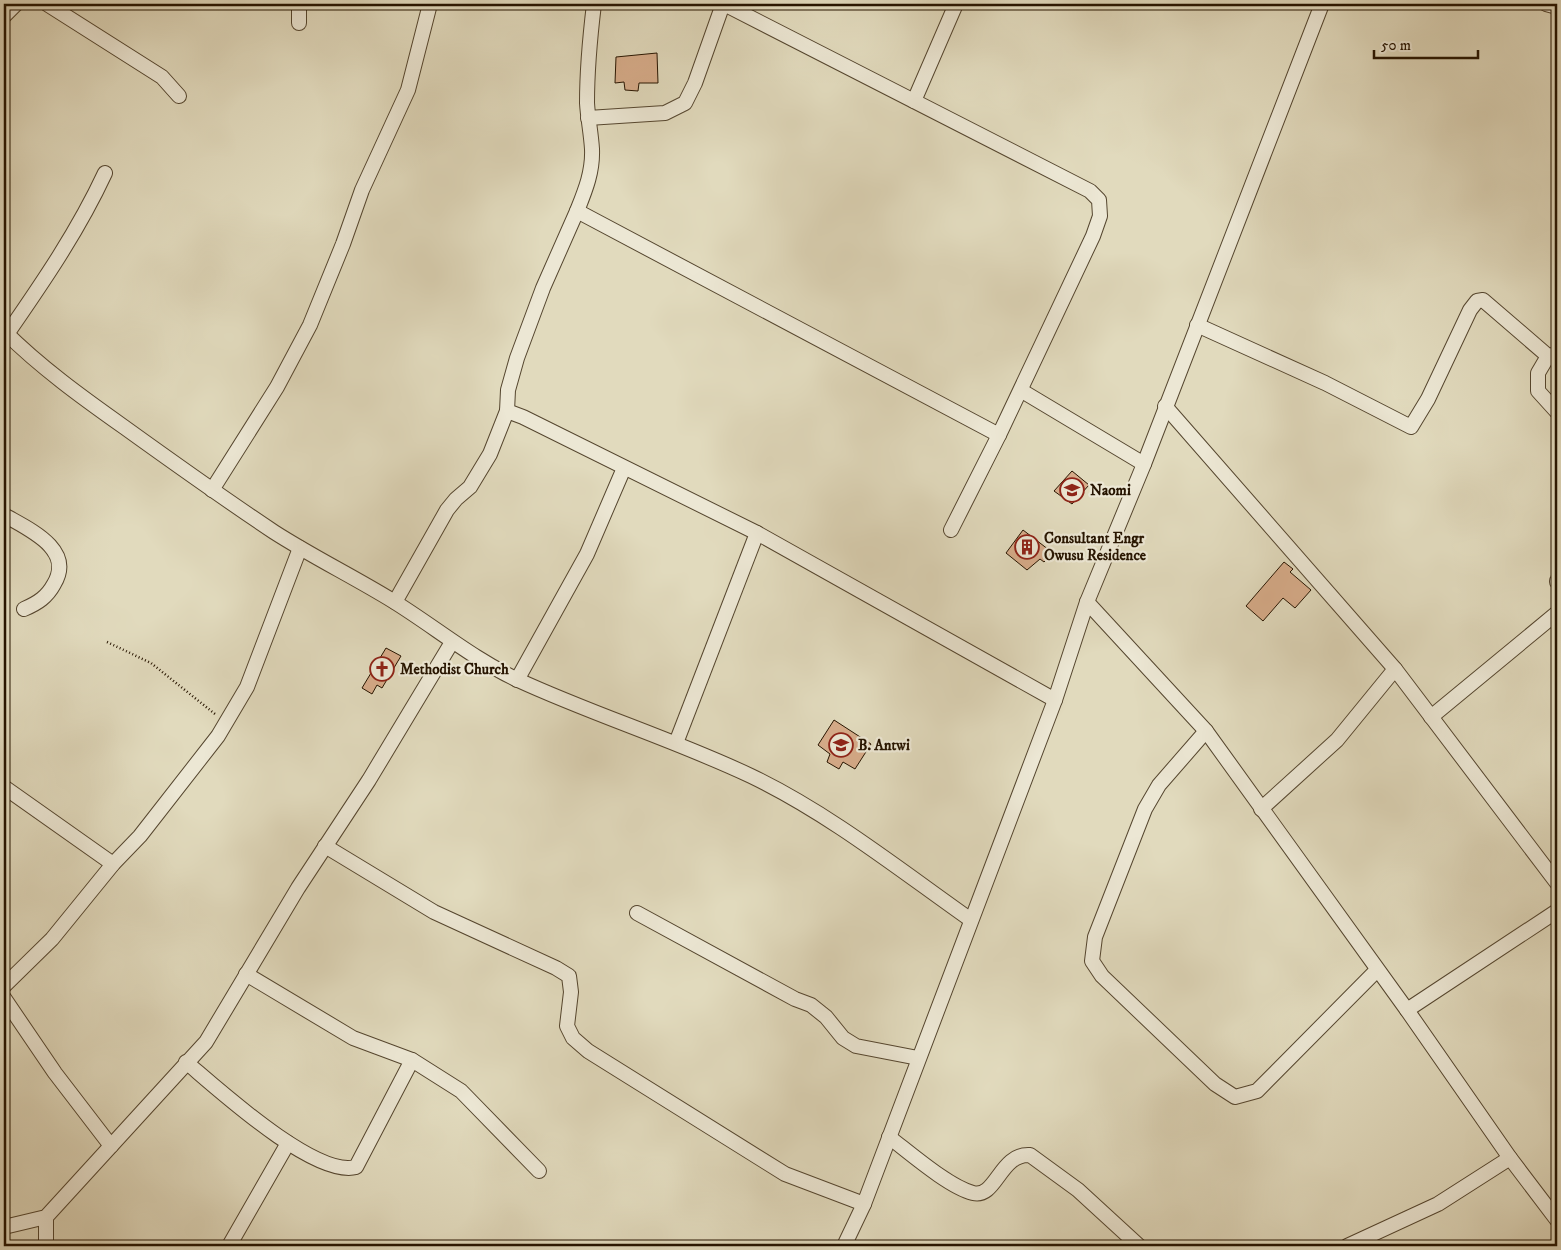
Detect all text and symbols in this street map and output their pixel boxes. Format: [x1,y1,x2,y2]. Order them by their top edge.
scale bar [1374,28,1477,60]
text: 50 m [1381,36,1411,55]
school or university icon: Naomi [1059,477,1085,503]
place label: Naomi [1090,481,1131,500]
place label: Consultant Engr Owusu Residence [1044,529,1147,565]
building icon: Consultant Engr Owusu Residence [1014,534,1040,560]
church icon: Methodist Church [369,656,395,682]
place label: Methodist Church [400,660,509,679]
school or university icon: B. Antwi [828,732,854,758]
place label: B. Antwi [858,736,910,755]

